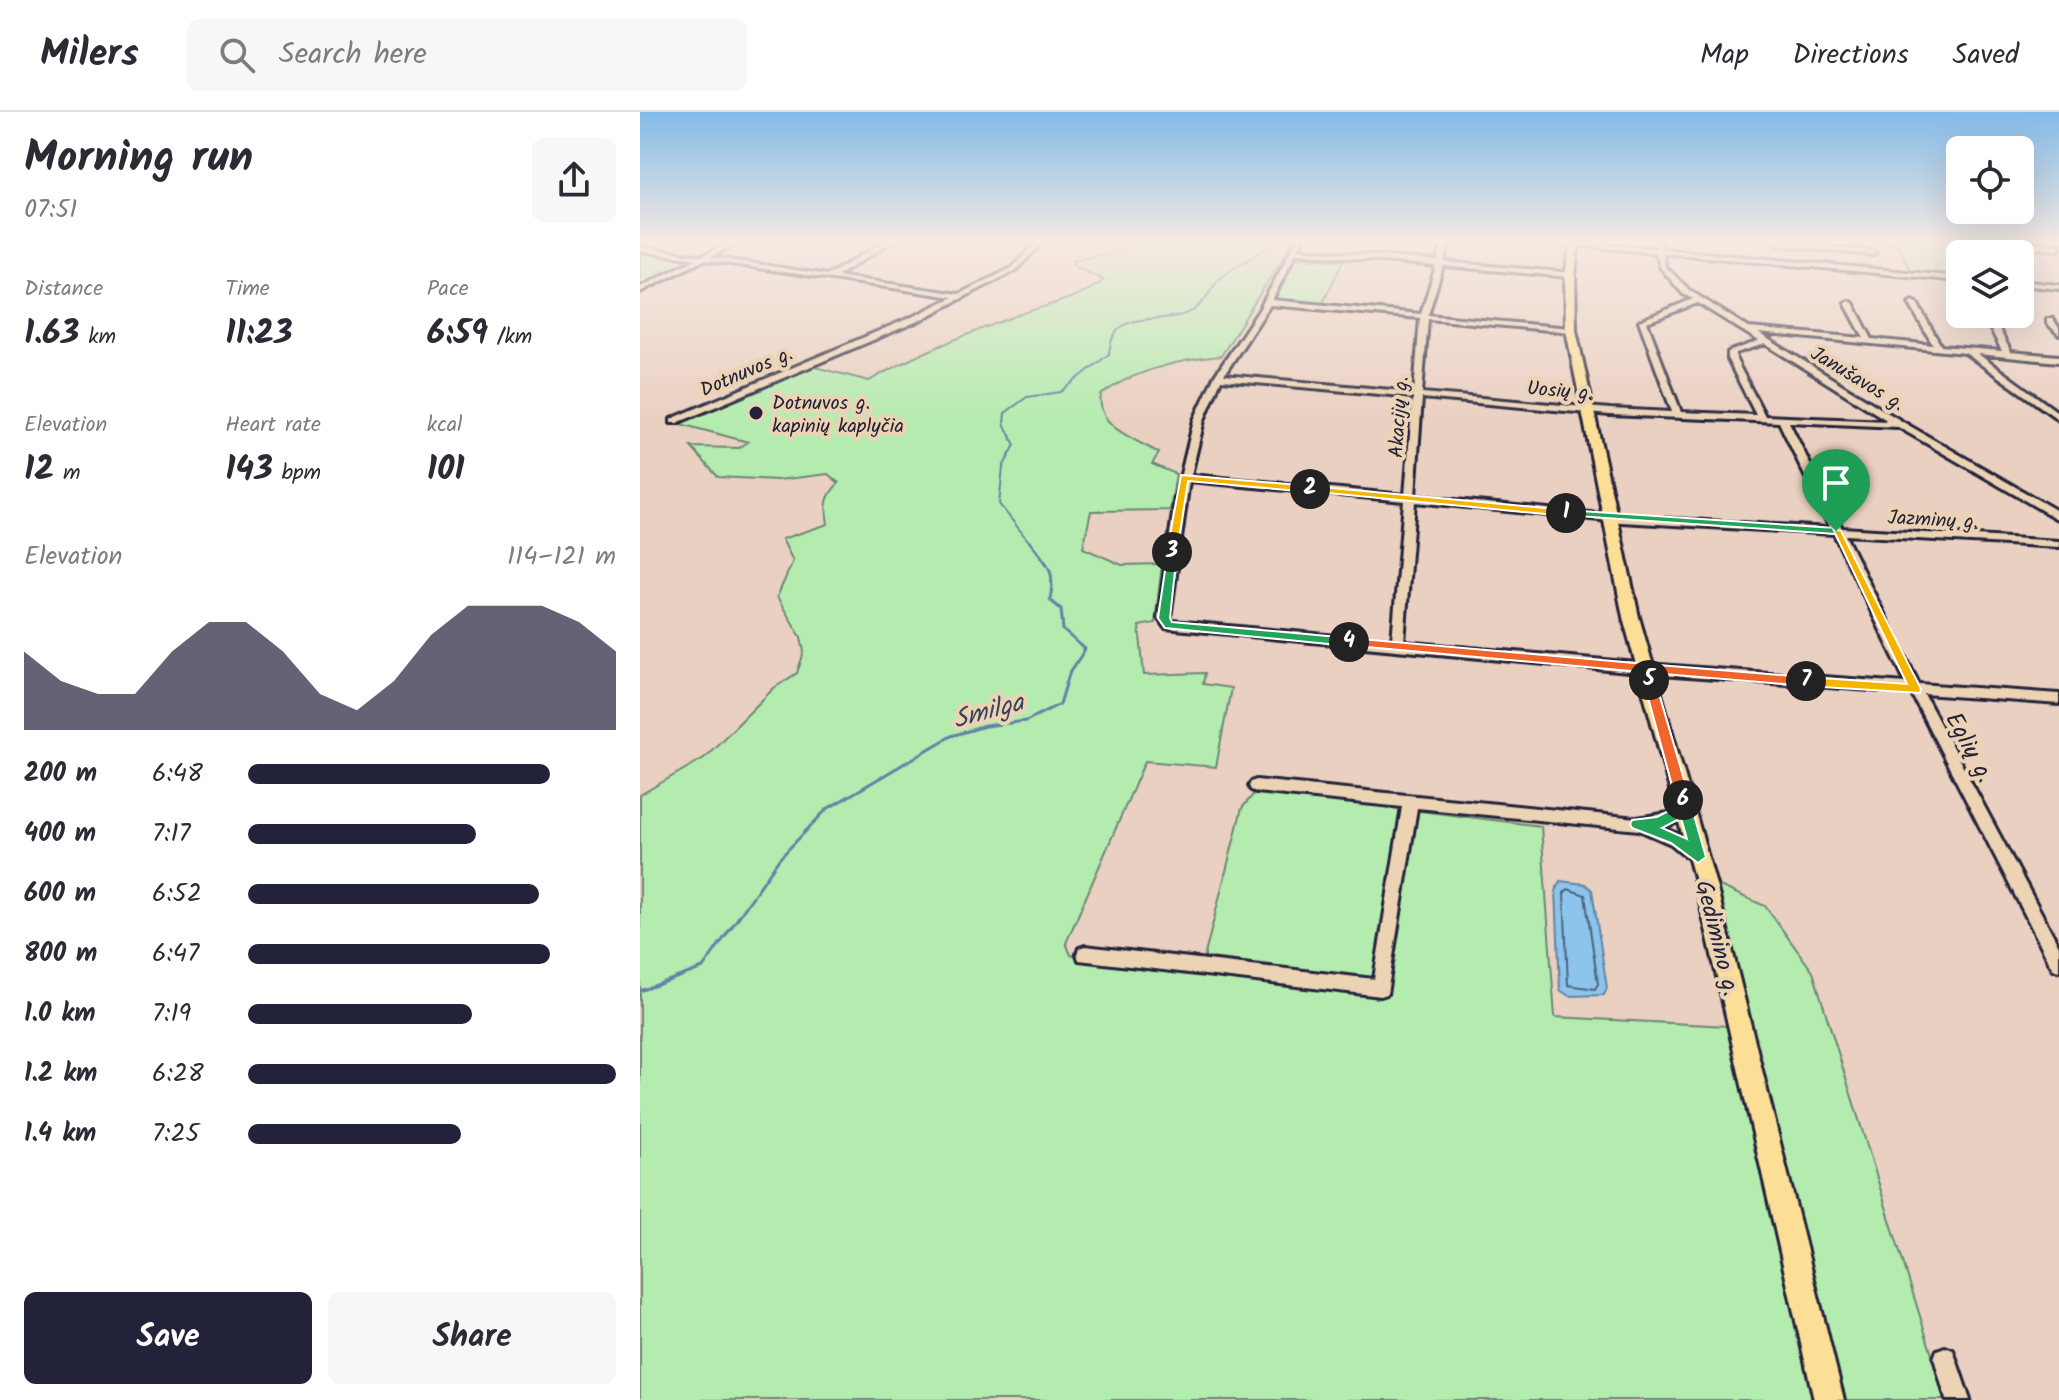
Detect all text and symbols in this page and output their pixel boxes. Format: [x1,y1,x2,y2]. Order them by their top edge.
search box [187,19,747,91]
text: Milers [40,25,139,85]
text: Search here [279,31,427,79]
icon: search [215,33,259,77]
text: Map [1700,33,1749,78]
text: Directions [1793,33,1909,78]
text: Saved [1953,33,2019,78]
text: Morning run [24,124,253,194]
map controls [1946,136,2034,328]
button: locate [1946,136,2034,224]
button: share [532,138,616,222]
text: 07:51 [24,189,78,231]
button: layers [1946,240,2034,328]
text: Distance [24,272,103,307]
text: Time [225,272,270,307]
text: Pace [427,272,469,307]
text: 1.63 [24,307,79,361]
text: 11:23 [225,307,293,361]
text: 6:59 [427,307,488,361]
text: km [79,320,116,355]
text: /km [488,320,532,355]
street label: Dotnuvos g. [695,339,798,407]
street label: Janušavos g. [1804,339,1910,421]
street label: Uosių g. [1525,373,1594,411]
street label: Akacijų g. [1381,375,1419,459]
place label: Dotnuvos g. kapinių kaplyčia [772,388,904,443]
marker: Dotnuvos g. kapinių kaplyčia [747,404,765,422]
text: Elevation [24,408,107,443]
text: Heart rate [225,408,321,443]
text: kcal [427,408,462,443]
text: 12 [24,443,54,497]
text: 143 [225,443,273,497]
text: 101 [427,443,465,497]
pin [1802,449,1870,531]
text: m [54,456,80,491]
text: bpm [273,456,321,491]
icon: arrive [1814,461,1858,505]
pin: 2 [1290,469,1330,509]
text: 2 [1304,471,1316,506]
pin: 1 [1546,493,1586,533]
text: 1 [1563,495,1569,530]
street label: Jazminų g. [1887,503,1979,539]
pin: 3 [1152,532,1192,572]
text: 3 [1166,534,1178,569]
text: Elevation [24,536,122,578]
text: 114–121 m [507,536,616,578]
pin: 4 [1329,622,1369,662]
text: 4 [1343,624,1355,659]
pin: 5 [1629,660,1669,700]
pin: 7 [1786,661,1826,701]
text: 5 [1643,662,1655,697]
text: 7 [1801,663,1811,698]
water label: Smilga [948,682,1030,741]
street label: Eglių g. [1934,705,2004,790]
text: 200 m [24,753,97,795]
text: 6:48 [152,753,203,795]
pin: 6 [1663,780,1703,820]
text: 6 [1677,782,1689,817]
text: 400 m [24,813,96,855]
text: 7:17 [152,813,191,855]
text: 600 m [24,873,96,915]
text: 6:52 [152,873,202,915]
street label: Gedimino g. [1683,876,1750,1000]
text: 800 m [24,933,97,975]
text: 6:47 [152,933,199,975]
text: 1.0 km [24,993,95,1035]
text: 7:19 [152,993,191,1035]
text: 1.2 km [24,1053,97,1095]
text: 6:28 [152,1053,204,1095]
text: 1.4 km [24,1113,96,1155]
text: 7:25 [152,1113,199,1155]
button: Save [24,1292,312,1384]
button: Share [328,1292,616,1384]

